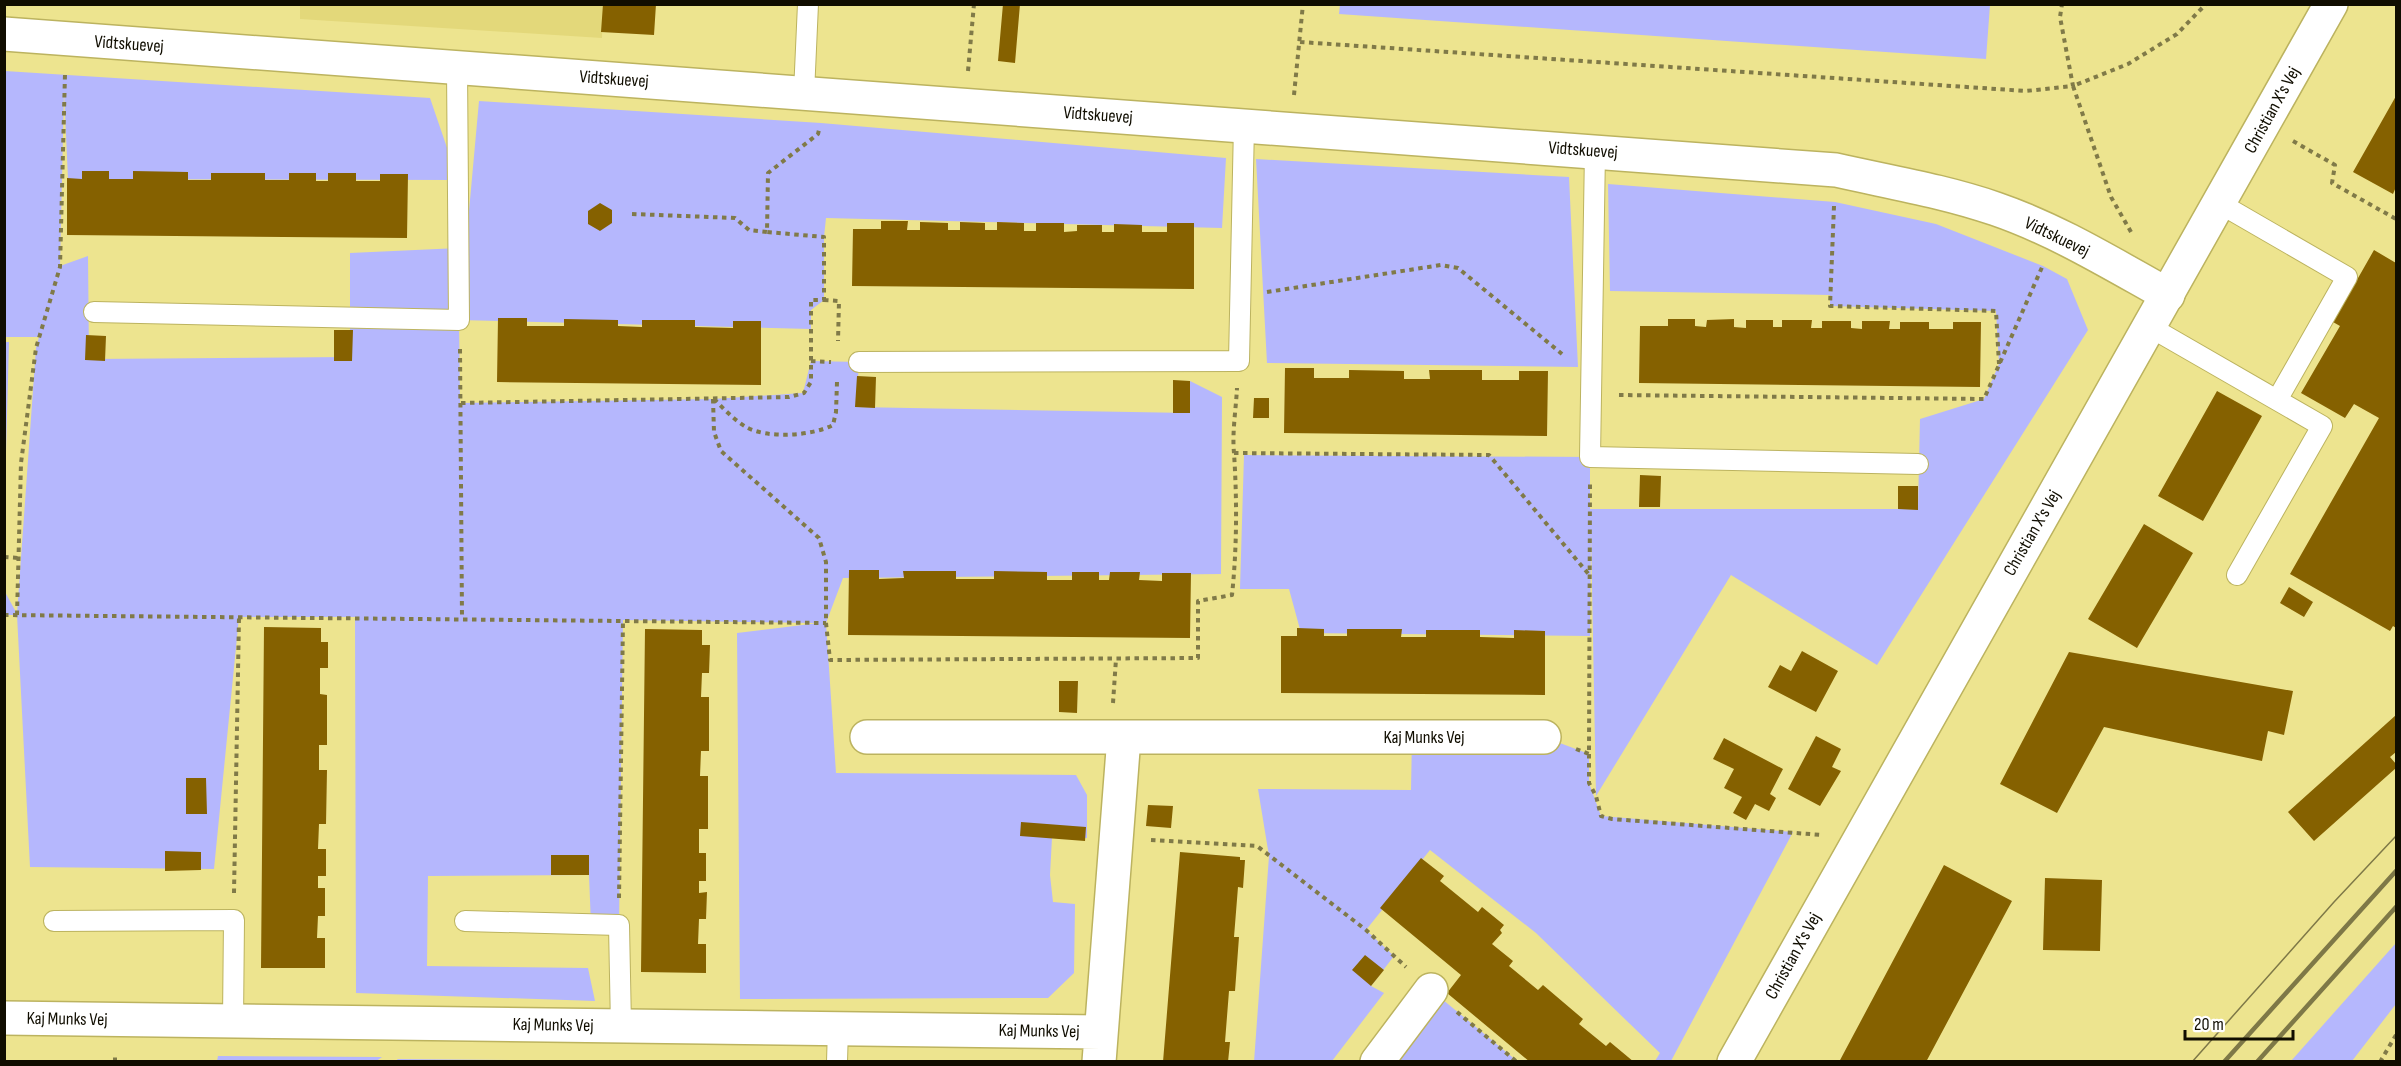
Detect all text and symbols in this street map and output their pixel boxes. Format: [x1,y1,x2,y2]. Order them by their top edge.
street label: Vidtskuevej [94,31,164,57]
street label: Christian X's Vej [2240,63,2304,157]
street label: Vidtskuevej [579,66,649,92]
street label: Vidtskuevej [1063,102,1133,128]
street label: Vidtskuevej [1548,137,1618,163]
street label: Vidtskuevej [2021,212,2093,262]
street label: Christian X's Vej [1999,486,2065,580]
street label: Kaj Munks Vej [1384,727,1464,748]
street label: Christian X's Vej [1761,909,1825,1003]
scale bar [2185,1003,2293,1041]
street label: Kaj Munks Vej [26,1008,108,1030]
street label: Kaj Munks Vej [512,1014,594,1036]
text: 20 m [2194,1014,2224,1035]
street label: Kaj Munks Vej [998,1020,1080,1042]

